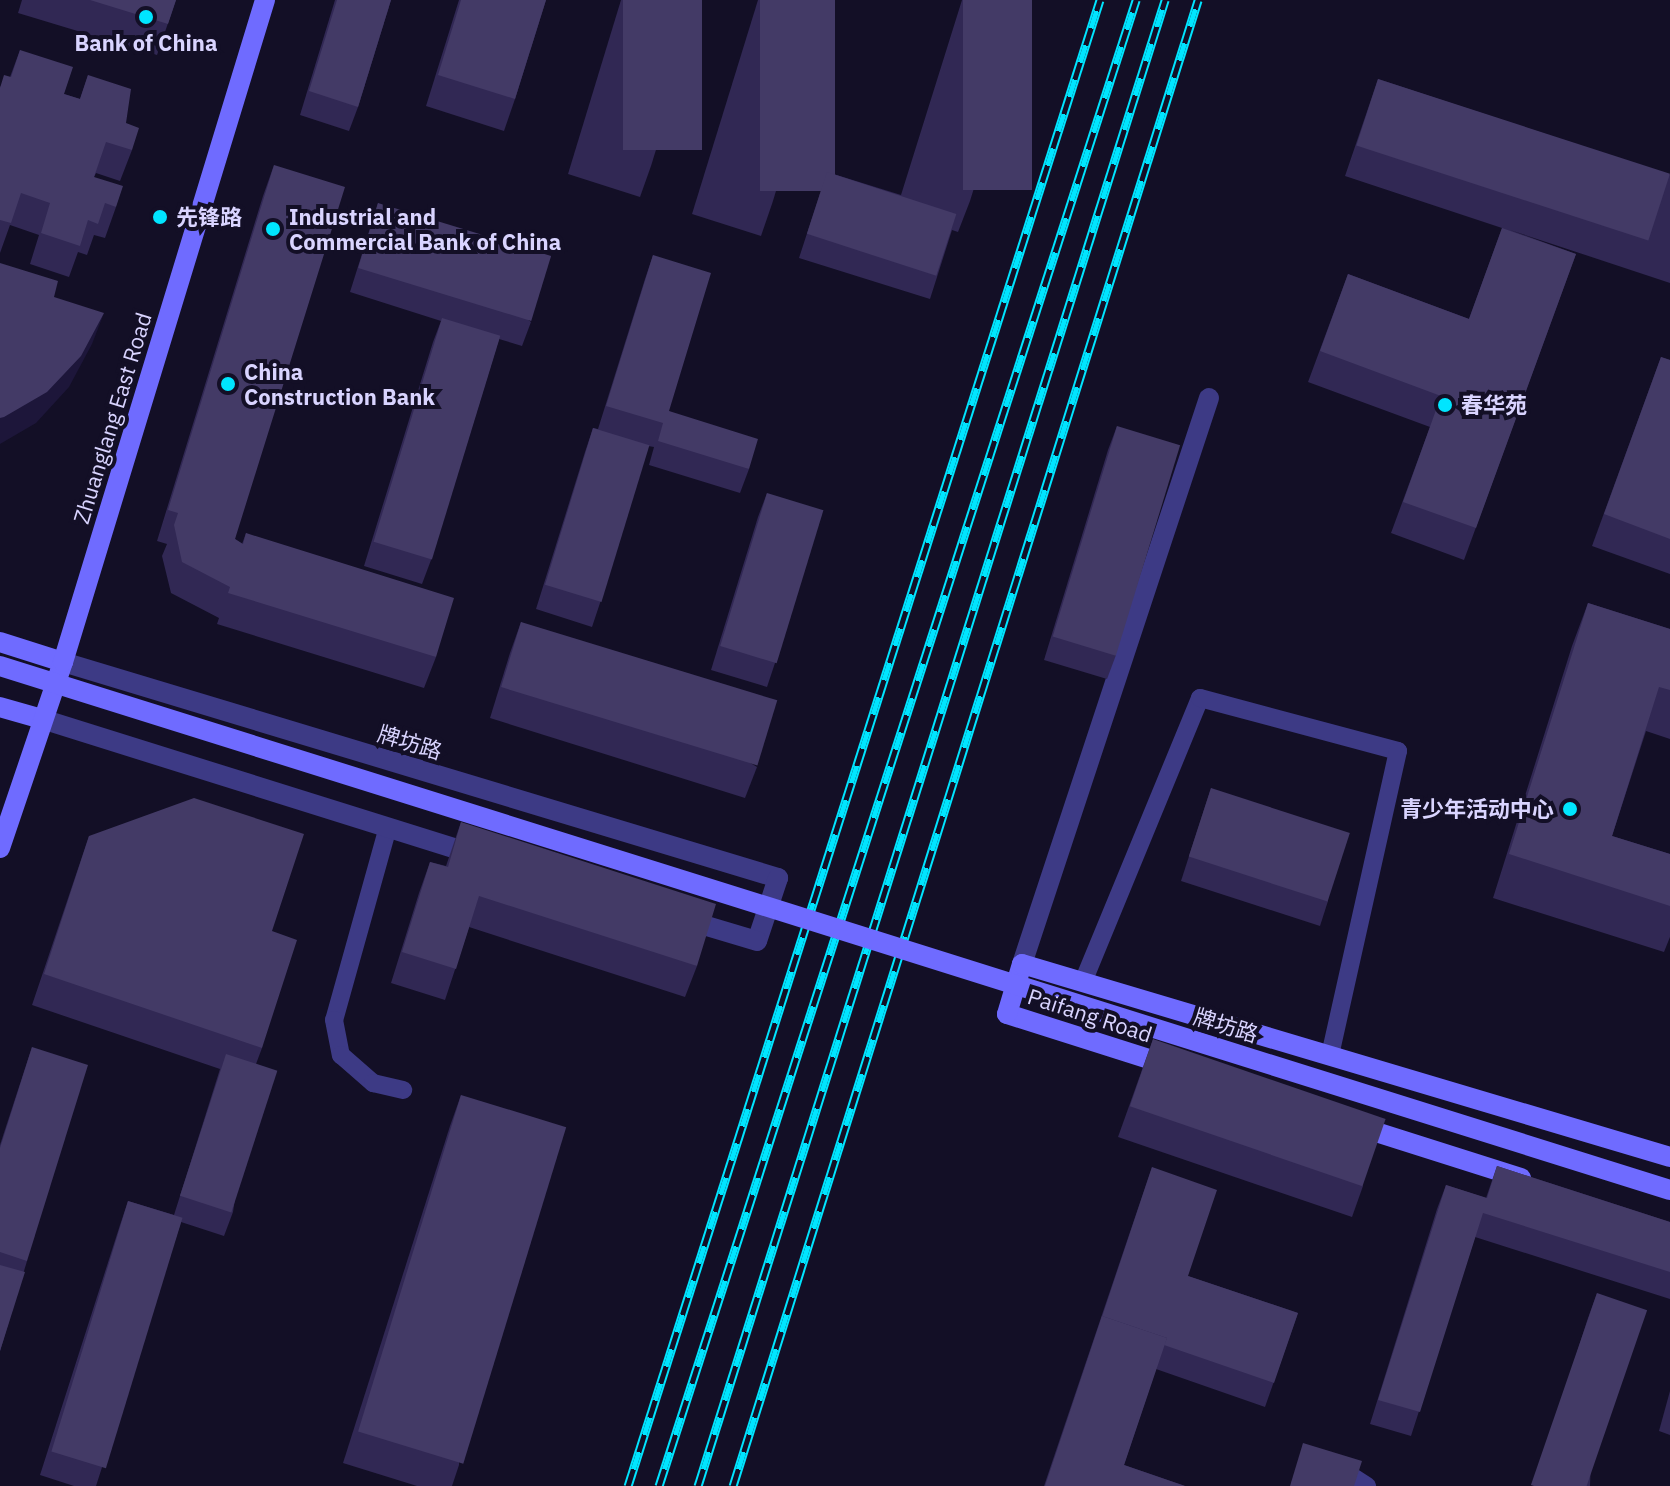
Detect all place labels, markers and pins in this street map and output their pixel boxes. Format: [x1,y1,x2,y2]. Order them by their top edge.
marker: Bank of China [137,8,155,26]
place label: Bank of China [75,30,217,56]
place label: Industrial and Commercial Bank of China [289,203,561,254]
place label: 先锋路 [176,204,242,230]
marker: 先锋路 [151,208,169,226]
marker: Industrial and Commercial Bank of China [264,220,282,238]
place label: China Construction Bank [244,358,435,410]
marker: China Construction Bank [219,375,237,393]
place label: 春华苑 [1461,392,1527,418]
marker: 春华苑 [1436,396,1454,414]
place label: 青少年活动中心 [1400,796,1554,822]
marker: 青少年活动中心 [1561,800,1579,818]

